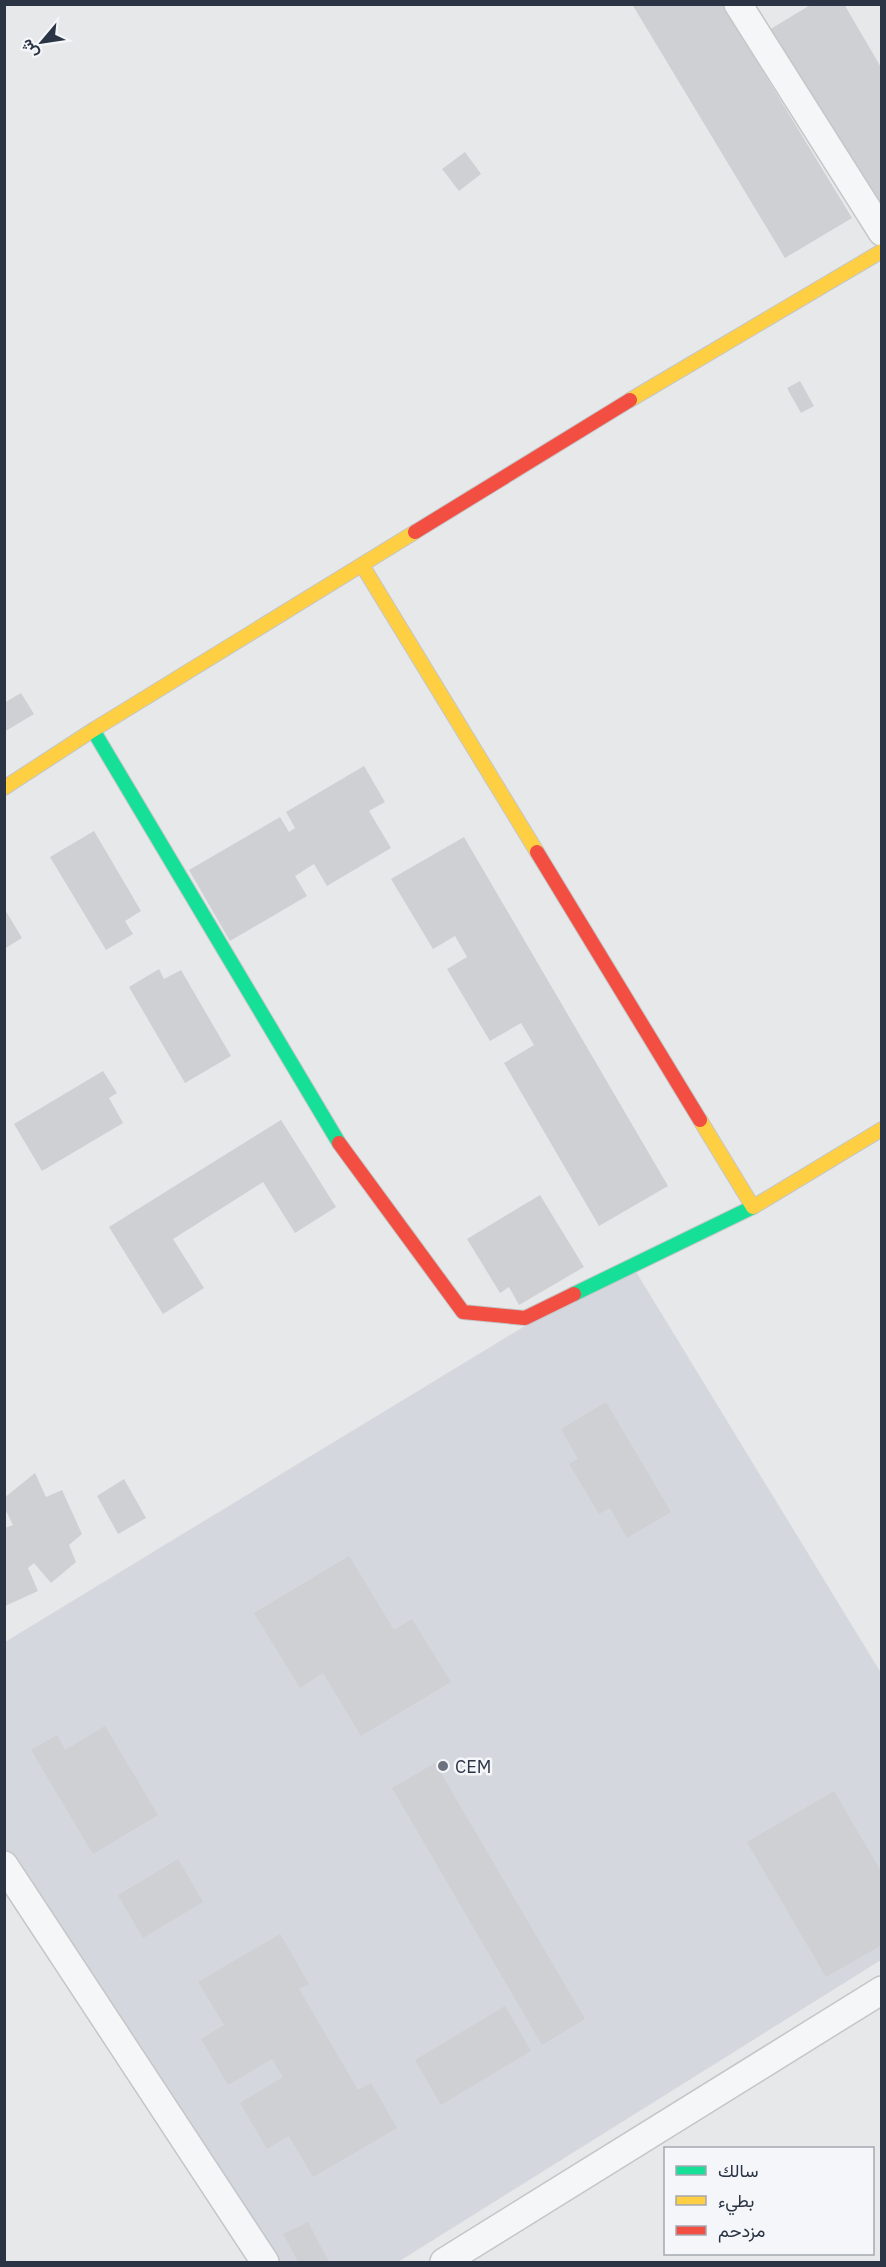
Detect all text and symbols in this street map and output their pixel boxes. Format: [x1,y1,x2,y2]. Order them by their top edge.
north arrow [12,12,72,72]
text: ش [15,36,42,63]
place label: CEM [455,1755,491,1778]
marker: CEM [436,1759,450,1773]
legend [664,2147,874,2255]
text: سالك [718,2159,758,2182]
text: بطيء [718,2189,754,2216]
text: مزدحم [718,2219,765,2243]

